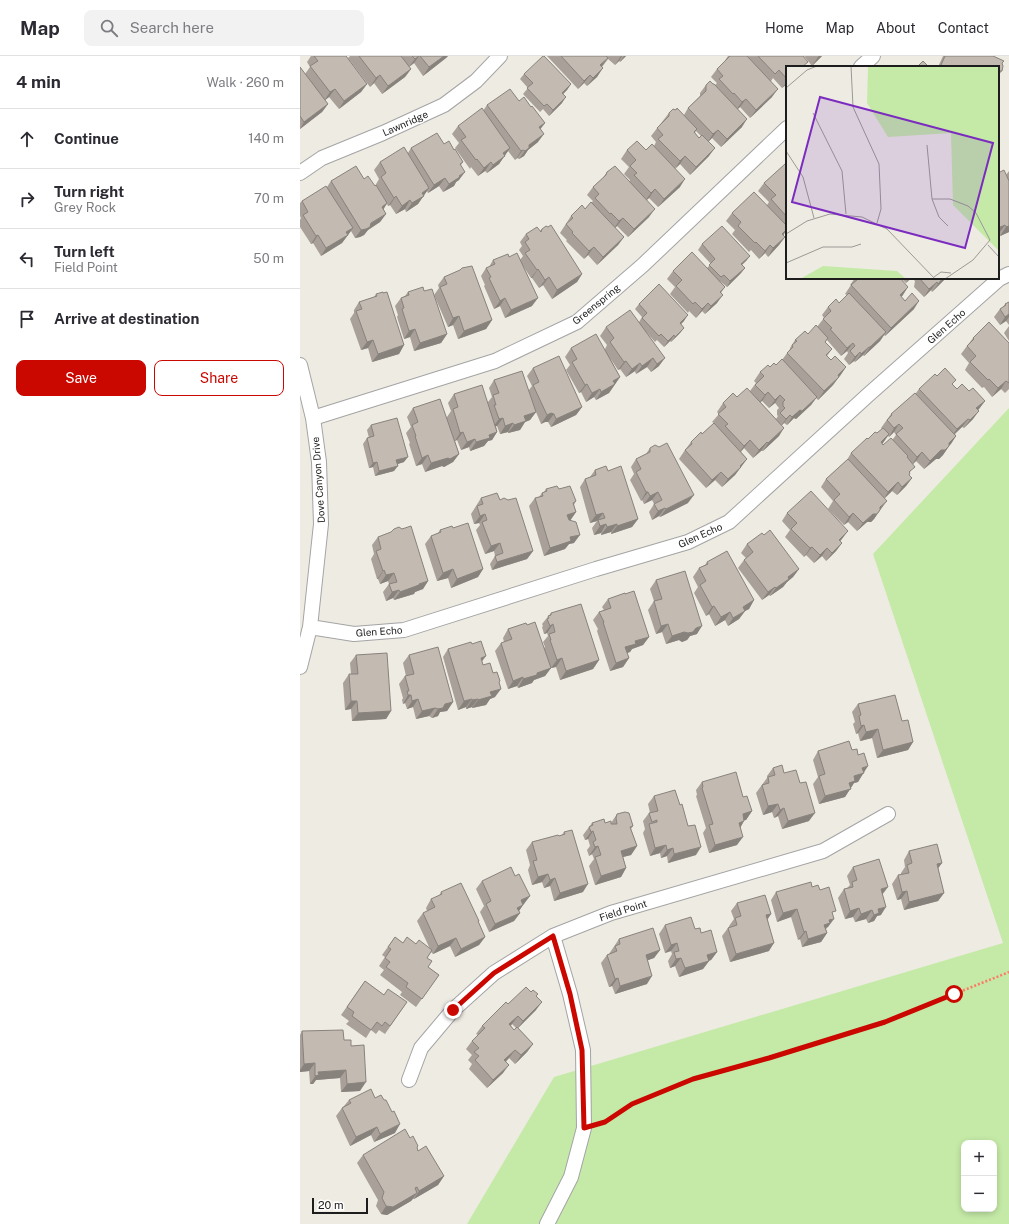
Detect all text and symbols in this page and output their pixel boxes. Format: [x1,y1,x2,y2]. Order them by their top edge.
search box [84,10,364,46]
text: Map [20,17,60,39]
icon: search [98,17,120,39]
text: Search here [130,19,214,36]
text: Home [765,20,804,36]
text: Map [826,20,854,36]
text: About [876,20,916,36]
text: Contact [938,20,989,36]
inset map [786,66,999,279]
text: 4 min [16,72,61,92]
text: Walk · 260 m [206,75,284,90]
street label: Lawnridge [380,107,430,138]
icon: ahead [16,128,38,150]
text: Continue [54,130,119,147]
text: 140 m [248,131,284,146]
text: Turn right [54,183,124,200]
icon: right [16,188,38,210]
text: 70 m [254,191,284,206]
text: Grey Rock [54,200,116,215]
text: Turn left [54,243,115,260]
icon: left [16,248,38,270]
text: 50 m [253,251,284,266]
text: Field Point [54,260,118,275]
street label: Greenspring [570,281,622,327]
street label: Glen Echo [924,306,968,346]
icon: arrive [16,308,38,330]
text: Arrive at destination [54,310,199,327]
button: Save [16,360,146,396]
button: Share [154,360,284,396]
street label: Dove Canyon Drive [309,436,327,524]
street label: Glen Echo [676,520,724,550]
street label: Glen Echo [355,623,403,639]
street label: Field Point [598,897,648,923]
route start [945,985,963,1003]
route end [444,1001,462,1019]
map controls [961,1140,997,1212]
button: + [961,1140,997,1176]
button: − [961,1176,997,1212]
scale bar [312,1196,368,1215]
text: 20 m [318,1199,343,1211]

